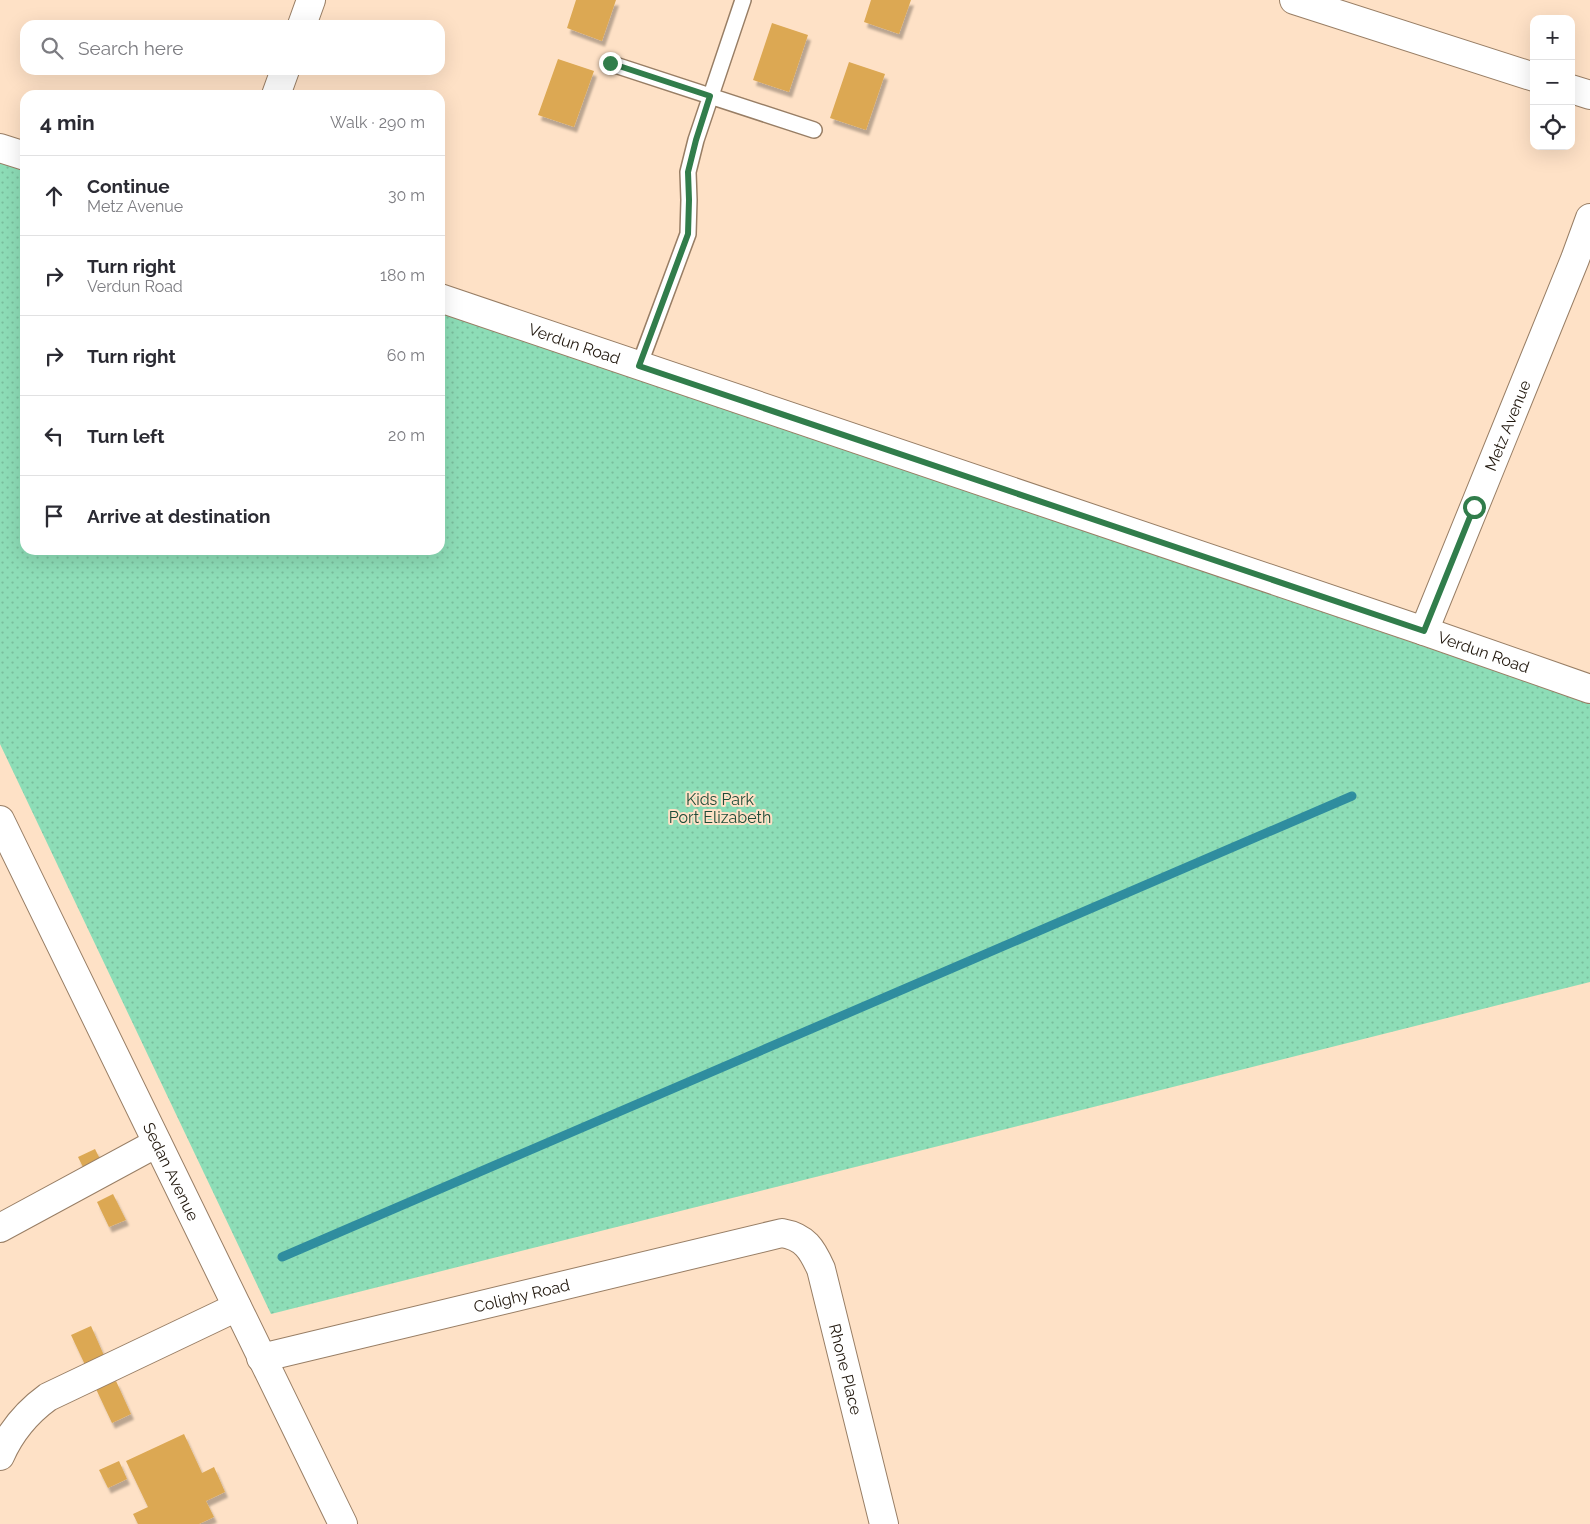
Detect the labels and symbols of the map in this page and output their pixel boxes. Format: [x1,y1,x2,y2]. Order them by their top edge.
route end [599,52,622,75]
street label: Verdun Road [526,320,623,368]
street label: Metz Avenue [1481,377,1535,474]
route start [1463,496,1486,519]
street label: Verdun Road [1435,628,1532,677]
park label: Kids Park Port Elizabeth [669,790,771,827]
street label: Sedan Avenue [139,1119,203,1224]
street label: Colighy Road [472,1275,572,1317]
street label: Rhone Place [825,1322,866,1417]

